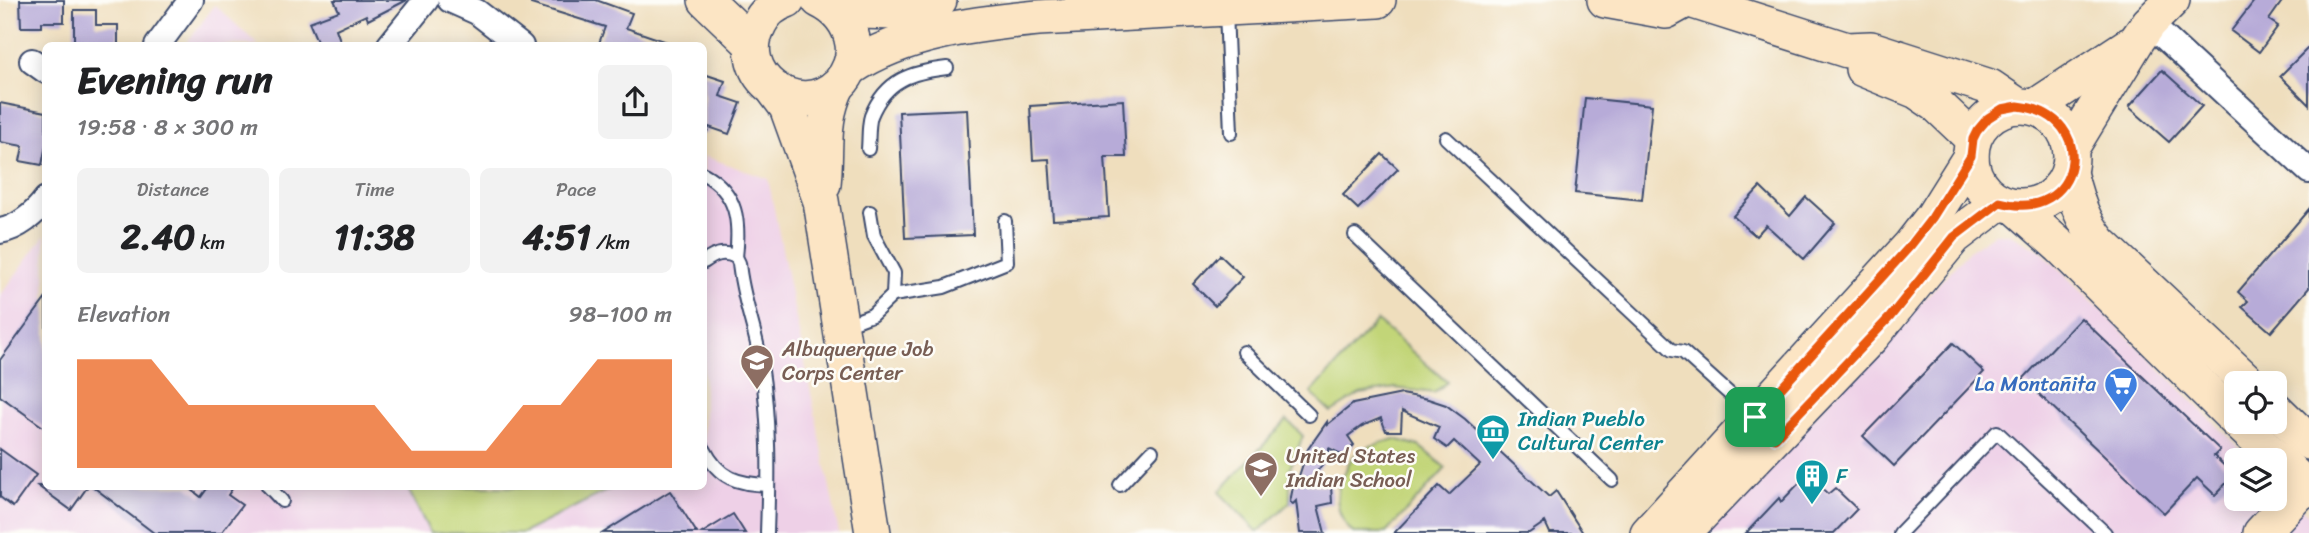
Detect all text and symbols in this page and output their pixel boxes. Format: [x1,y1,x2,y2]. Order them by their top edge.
text: Evening run [77,47,273,114]
button: share [598,65,672,139]
text: 19:58 · 8 × 300 m [77,107,258,148]
text: Distance [137,173,209,206]
text: Time [354,173,395,206]
text: Pace [556,173,596,206]
text: 2.40 [121,206,195,268]
text: 11:38 [334,206,415,268]
text: 4:51 [522,206,591,268]
text: km [195,226,225,259]
text: /km [591,226,630,259]
text: Elevation [77,294,170,335]
text: 98–100 m [568,294,672,335]
place label: Albuquerque Job Corps Center [781,330,934,392]
school or university icon: Albuquerque Job Corps Center [738,342,776,391]
place label: La Montañita [1975,365,2096,403]
supermarket icon: La Montañita [2102,365,2140,414]
map controls [2224,371,2287,511]
button: locate [2224,371,2287,434]
pin [1725,387,1785,447]
icon: arrive [1736,398,1774,436]
place label: Indian Pueblo Cultural Center [1517,400,1664,462]
museum icon: Indian Pueblo Cultural Center [1474,412,1512,461]
place label: United States Indian School [1285,437,1415,499]
button: layers [2224,448,2287,511]
school or university icon: United States Indian School [1242,449,1280,498]
building icon: F [1793,457,1831,506]
place label: F [1836,457,1849,495]

